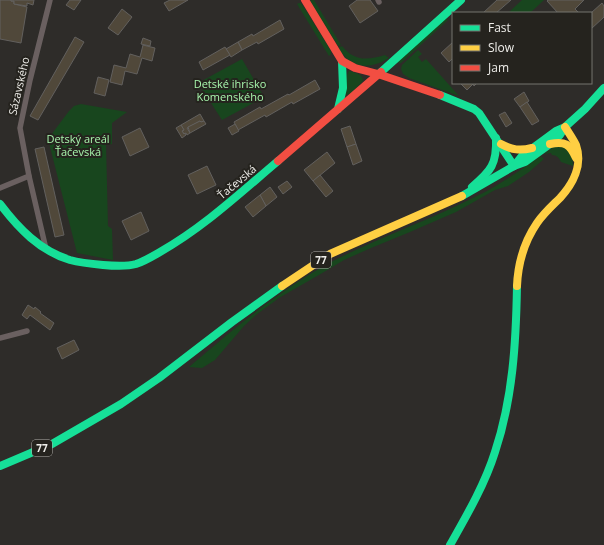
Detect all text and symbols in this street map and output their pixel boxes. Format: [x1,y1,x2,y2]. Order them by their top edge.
legend [452,12,592,84]
text: Fast [488,19,511,36]
text: Slow [488,39,515,56]
street label: Sázavského [5,55,33,117]
text: Jam [487,59,509,76]
park label: Detské ihrisko Komenského [194,76,267,104]
park label: Detský areál Ťačevská [46,131,110,159]
street label: Ťačevská [214,161,259,202]
road number: 77 [311,252,331,268]
road number: 77 [32,440,52,456]

